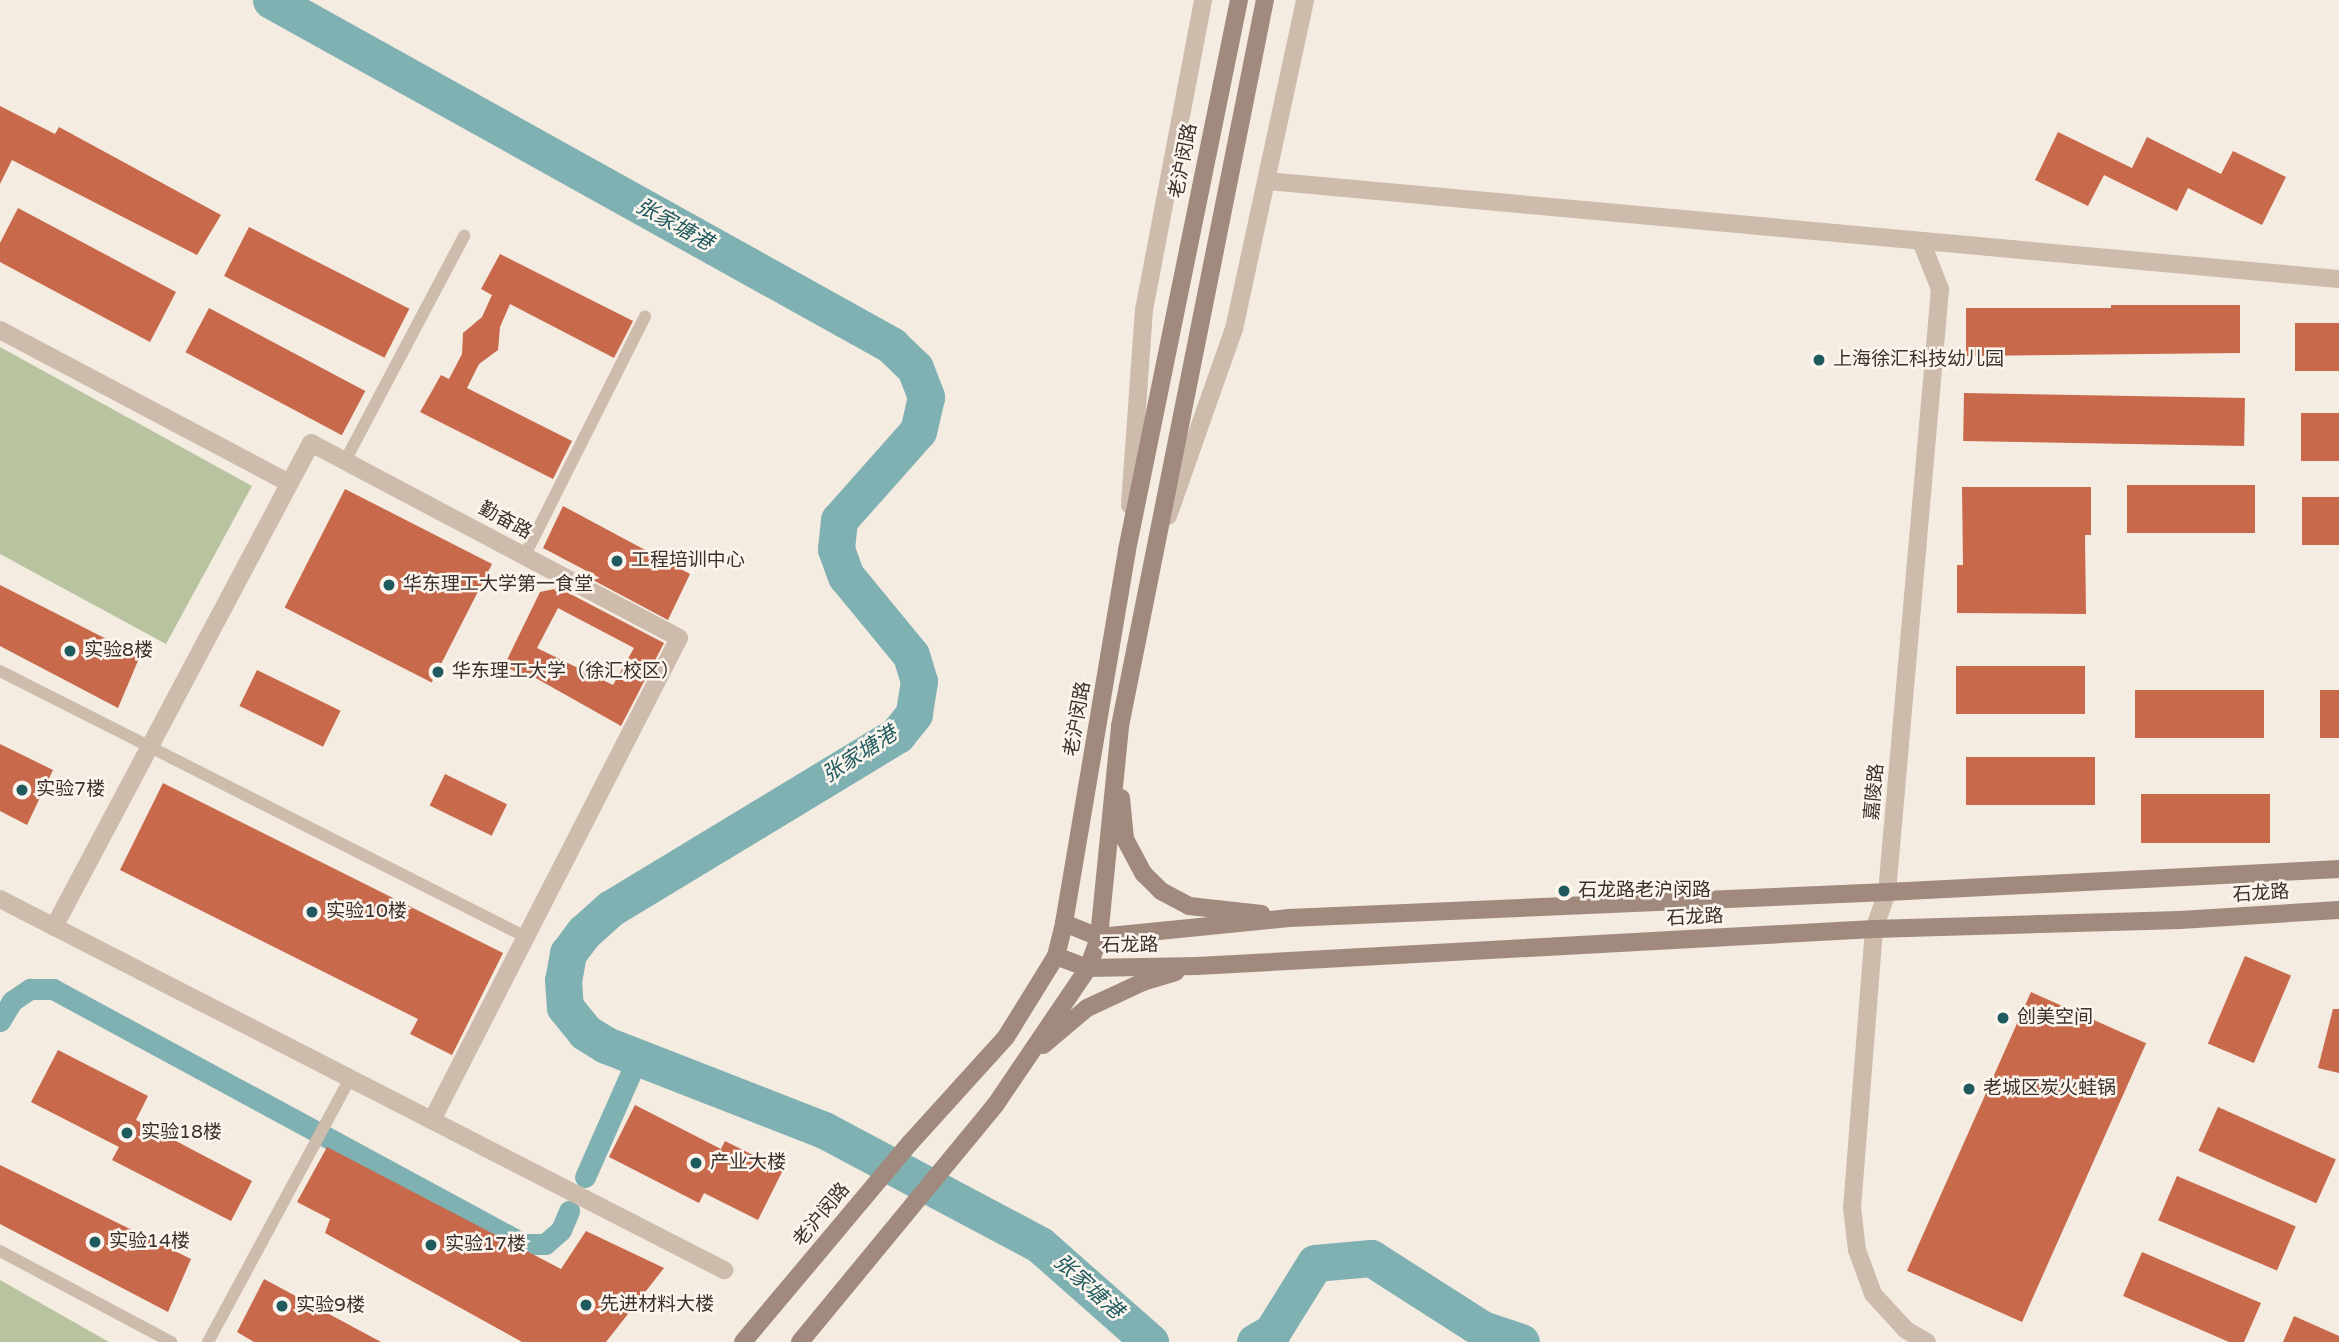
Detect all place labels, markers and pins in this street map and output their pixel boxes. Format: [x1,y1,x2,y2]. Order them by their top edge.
place label: 上海徐汇科技幼儿园 [1833,349,2004,371]
marker: 上海徐汇科技幼儿园 [1811,352,1827,368]
place label: 工程培训中心 [631,550,745,572]
marker: 工程培训中心 [609,553,625,569]
place label: 华东理工大学第一食堂 [403,574,593,596]
marker: 华东理工大学第一食堂 [381,577,397,593]
place label: 实验8楼 [84,640,153,662]
marker: 实验8楼 [62,643,78,659]
place label: 华东理工大学（徐汇校区） [452,661,680,683]
marker: 华东理工大学（徐汇校区） [430,664,446,680]
place label: 实验7楼 [36,779,105,801]
marker: 实验7楼 [14,782,30,798]
place label: 石龙路老沪闵路 [1578,880,1711,902]
marker: 石龙路老沪闵路 [1556,883,1572,899]
place label: 实验10楼 [326,901,407,923]
marker: 实验10楼 [304,904,320,920]
place label: 创美空间 [2017,1007,2093,1029]
marker: 创美空间 [1995,1010,2011,1026]
place label: 老城区炭火蛙锅 [1983,1078,2116,1100]
marker: 老城区炭火蛙锅 [1961,1081,1977,1097]
place label: 实验18楼 [141,1122,222,1144]
marker: 实验18楼 [119,1125,135,1141]
place label: 产业大楼 [710,1152,786,1174]
marker: 产业大楼 [688,1155,704,1171]
place label: 实验14楼 [109,1231,190,1253]
marker: 实验14楼 [87,1234,103,1250]
place label: 实验17楼 [445,1234,526,1256]
marker: 实验17楼 [423,1237,439,1253]
place label: 先进材料大楼 [600,1294,714,1316]
place label: 实验9楼 [296,1295,365,1317]
marker: 先进材料大楼 [578,1297,594,1313]
marker: 实验9楼 [274,1298,290,1314]

